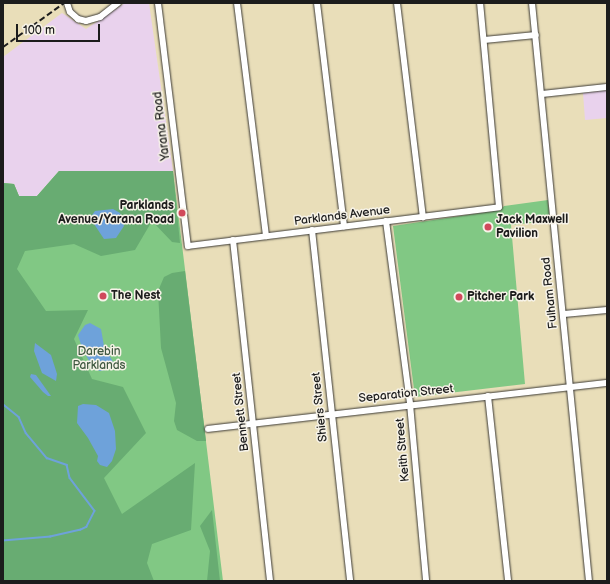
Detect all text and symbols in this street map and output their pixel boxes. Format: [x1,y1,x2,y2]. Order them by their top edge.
scale bar [18,16,102,42]
text: 100 m [23,23,55,38]
street label: Yarana Road [151,91,173,161]
place label: Parklands Avenue/Yarana Road [58,199,174,227]
street label: Parklands Avenue [293,203,391,229]
marker: Parklands Avenue/Yarana Road [177,208,187,218]
place label: Jack Maxwell Pavilion [496,213,568,241]
marker: Jack Maxwell Pavilion [483,222,493,232]
street label: Fulham Road [539,256,561,330]
place label: The Nest [111,289,160,303]
place label: Pitcher Park [467,290,534,304]
marker: The Nest [98,291,108,301]
marker: Pitcher Park [454,292,464,302]
park label: Darebin Parklands [72,345,126,373]
street label: Shiers Street [309,371,331,443]
street label: Bennett Street [230,372,252,452]
street label: Separation Street [358,382,454,406]
street label: Keith Street [393,417,413,483]

